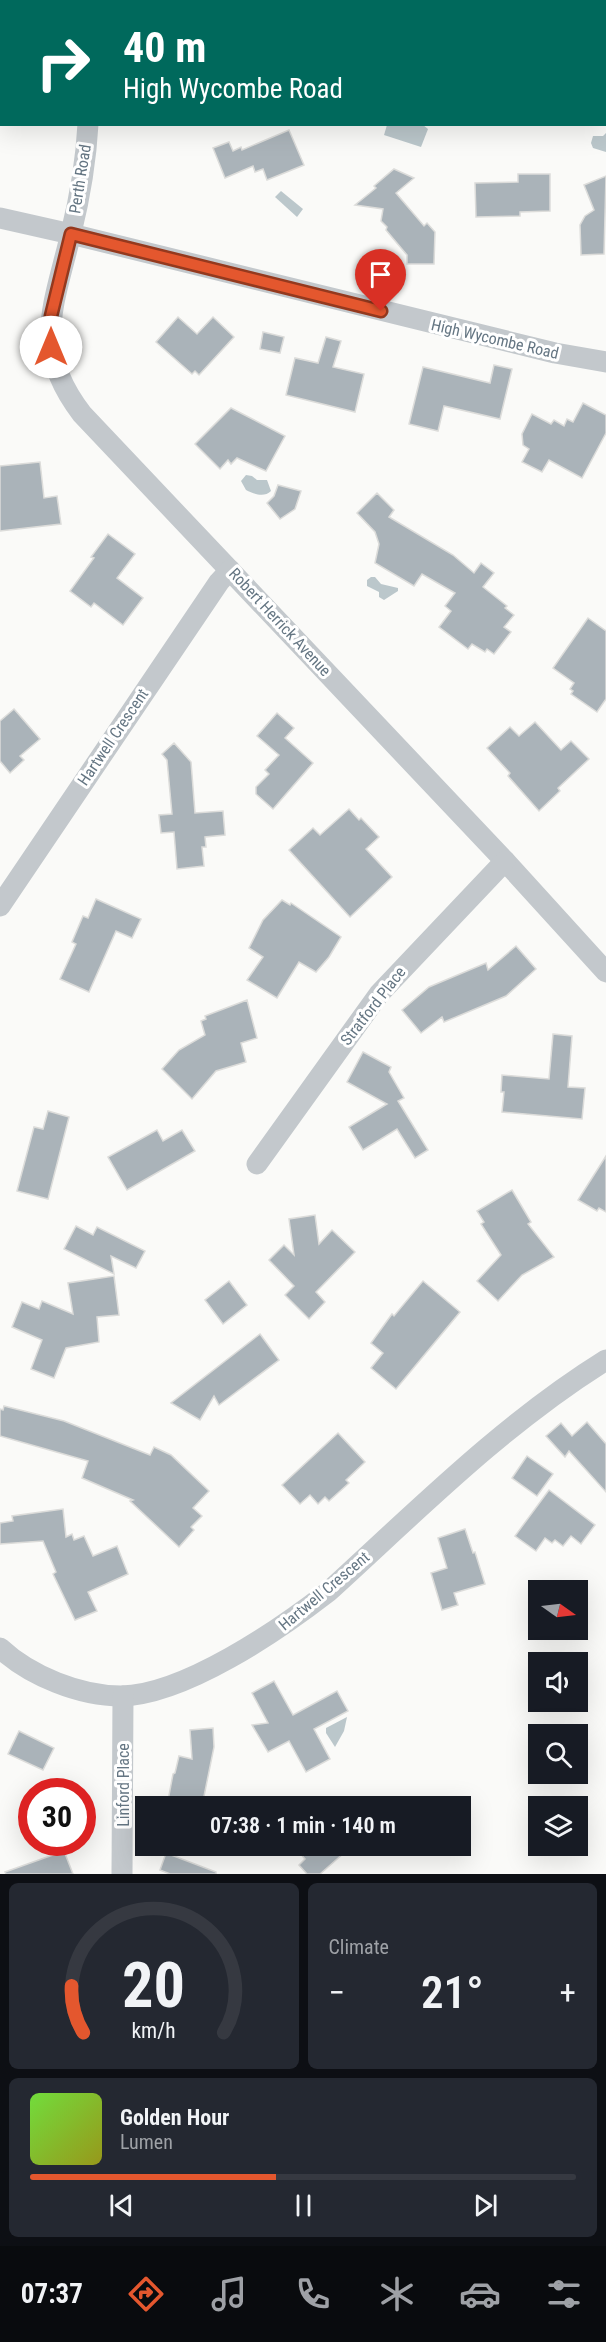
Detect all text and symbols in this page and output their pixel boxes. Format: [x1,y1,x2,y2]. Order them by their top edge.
text: 40 m [123,23,206,72]
icon: right [24,24,102,102]
text: High Wycombe Road [123,73,343,105]
street label: Perth Road [65,143,95,215]
pin [355,249,406,311]
icon: arrive [364,258,397,291]
position arrow [19,315,83,379]
street label: High Wycombe Road [429,315,561,363]
street label: Robert Herrick Avenue [225,564,335,680]
street label: Hartwell Crescent [74,685,152,789]
street label: Stratford Place [336,963,410,1049]
street label: Hartwell Crescent [275,1547,373,1634]
north arrow [528,1580,588,1640]
map controls [528,1580,588,1856]
button: sound [528,1652,588,1712]
button: search [528,1724,588,1784]
street label: Linford Place [114,1743,133,1827]
speed limit sign: 30 [18,1778,96,1856]
button: layers [528,1796,588,1856]
text: 07:38 · 1 min · 140 m [210,1813,396,1838]
text: Climate [329,1935,389,1959]
text: 20 [122,1949,185,2022]
text: 21° [421,1966,484,2019]
text: − [329,1973,345,2012]
text: + [560,1973,576,2012]
text: km/h [132,2018,176,2043]
text: Golden Hour [120,2105,229,2130]
text: Lumen [120,2130,173,2154]
icon: previous [105,2189,138,2222]
icon: pause [287,2189,320,2222]
icon: next [469,2189,502,2222]
icon: directions [125,2273,167,2315]
icon: music [208,2273,250,2315]
icon: phone [292,2273,334,2315]
icon: climate [376,2273,418,2315]
icon: car [459,2273,501,2315]
icon: filters [543,2273,585,2315]
text: 07:37 [21,2278,83,2310]

